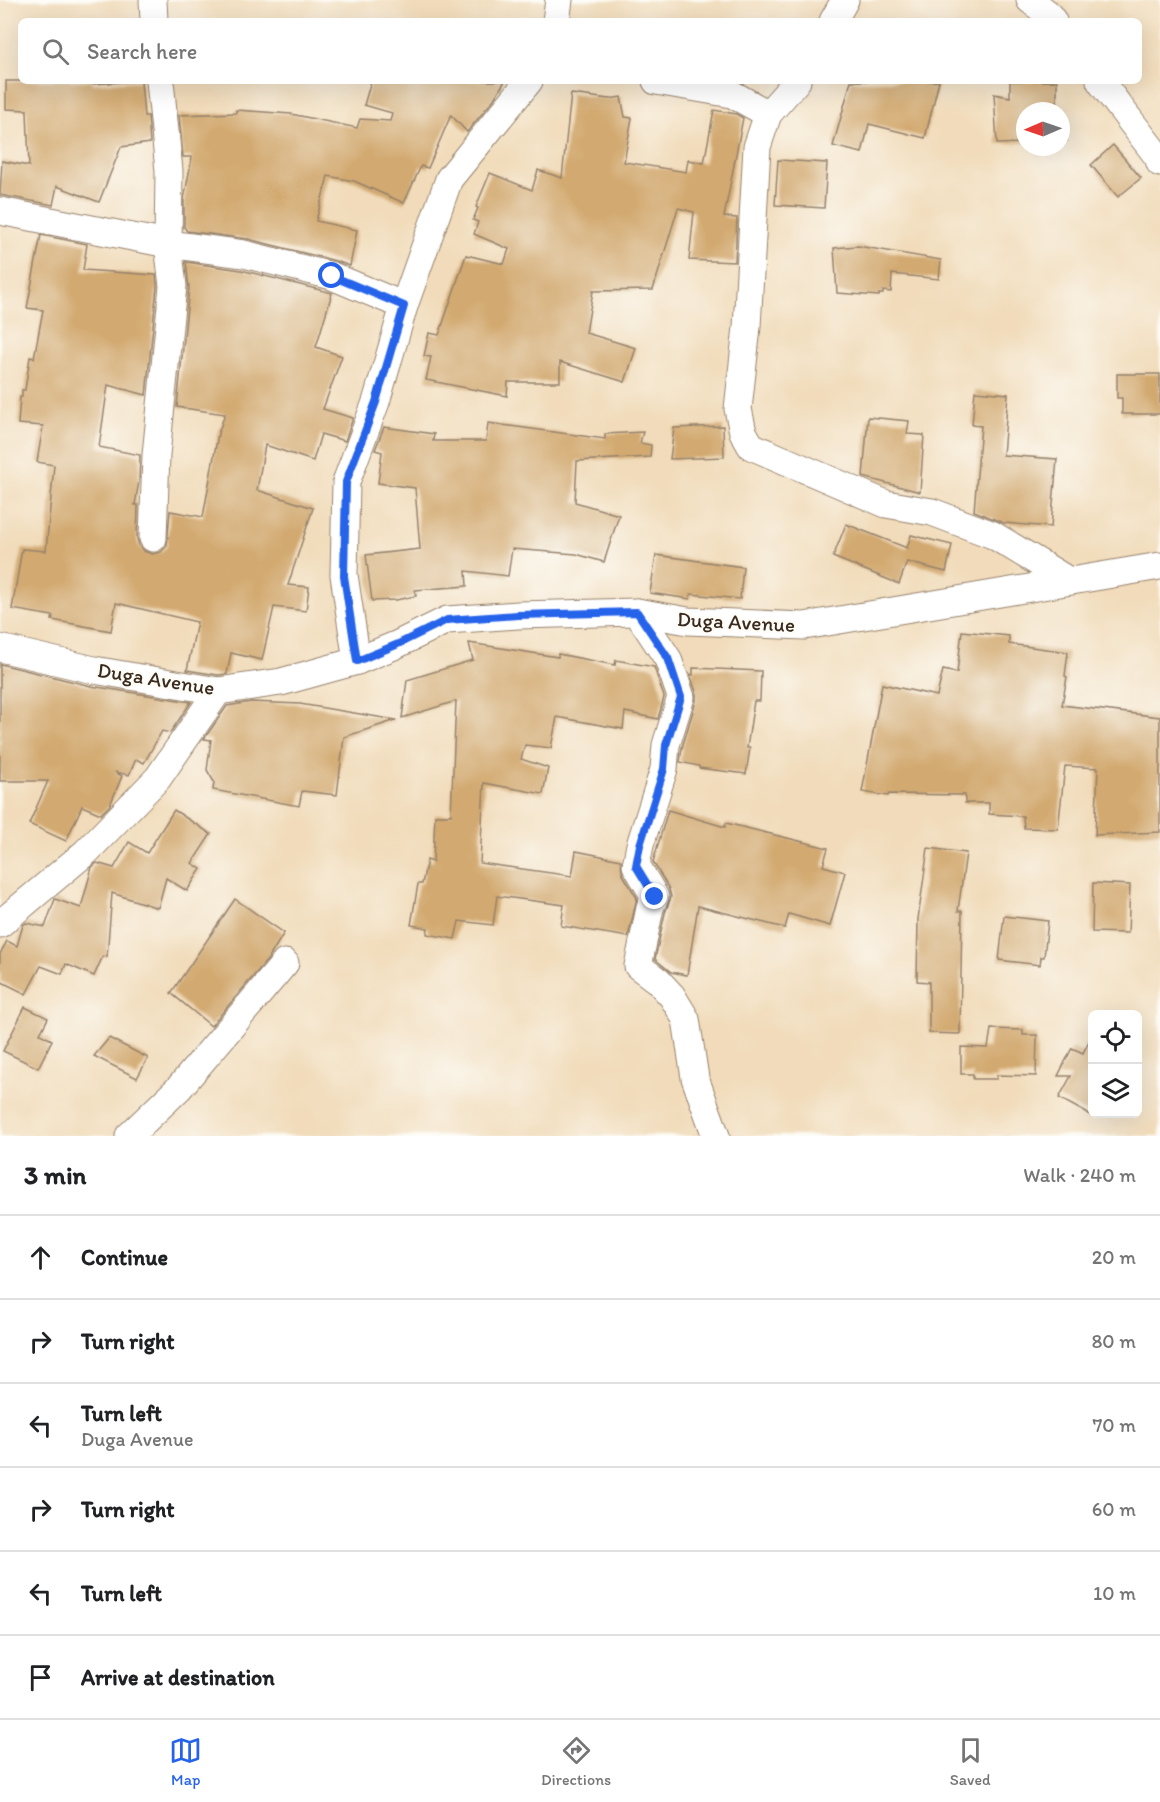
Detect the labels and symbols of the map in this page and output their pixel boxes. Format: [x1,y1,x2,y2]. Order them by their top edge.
north arrow [1016,102,1070,156]
route start [318,262,344,288]
street label: Duga Avenue [676,606,796,637]
street label: Duga Avenue [96,657,216,700]
route end [641,883,667,909]

